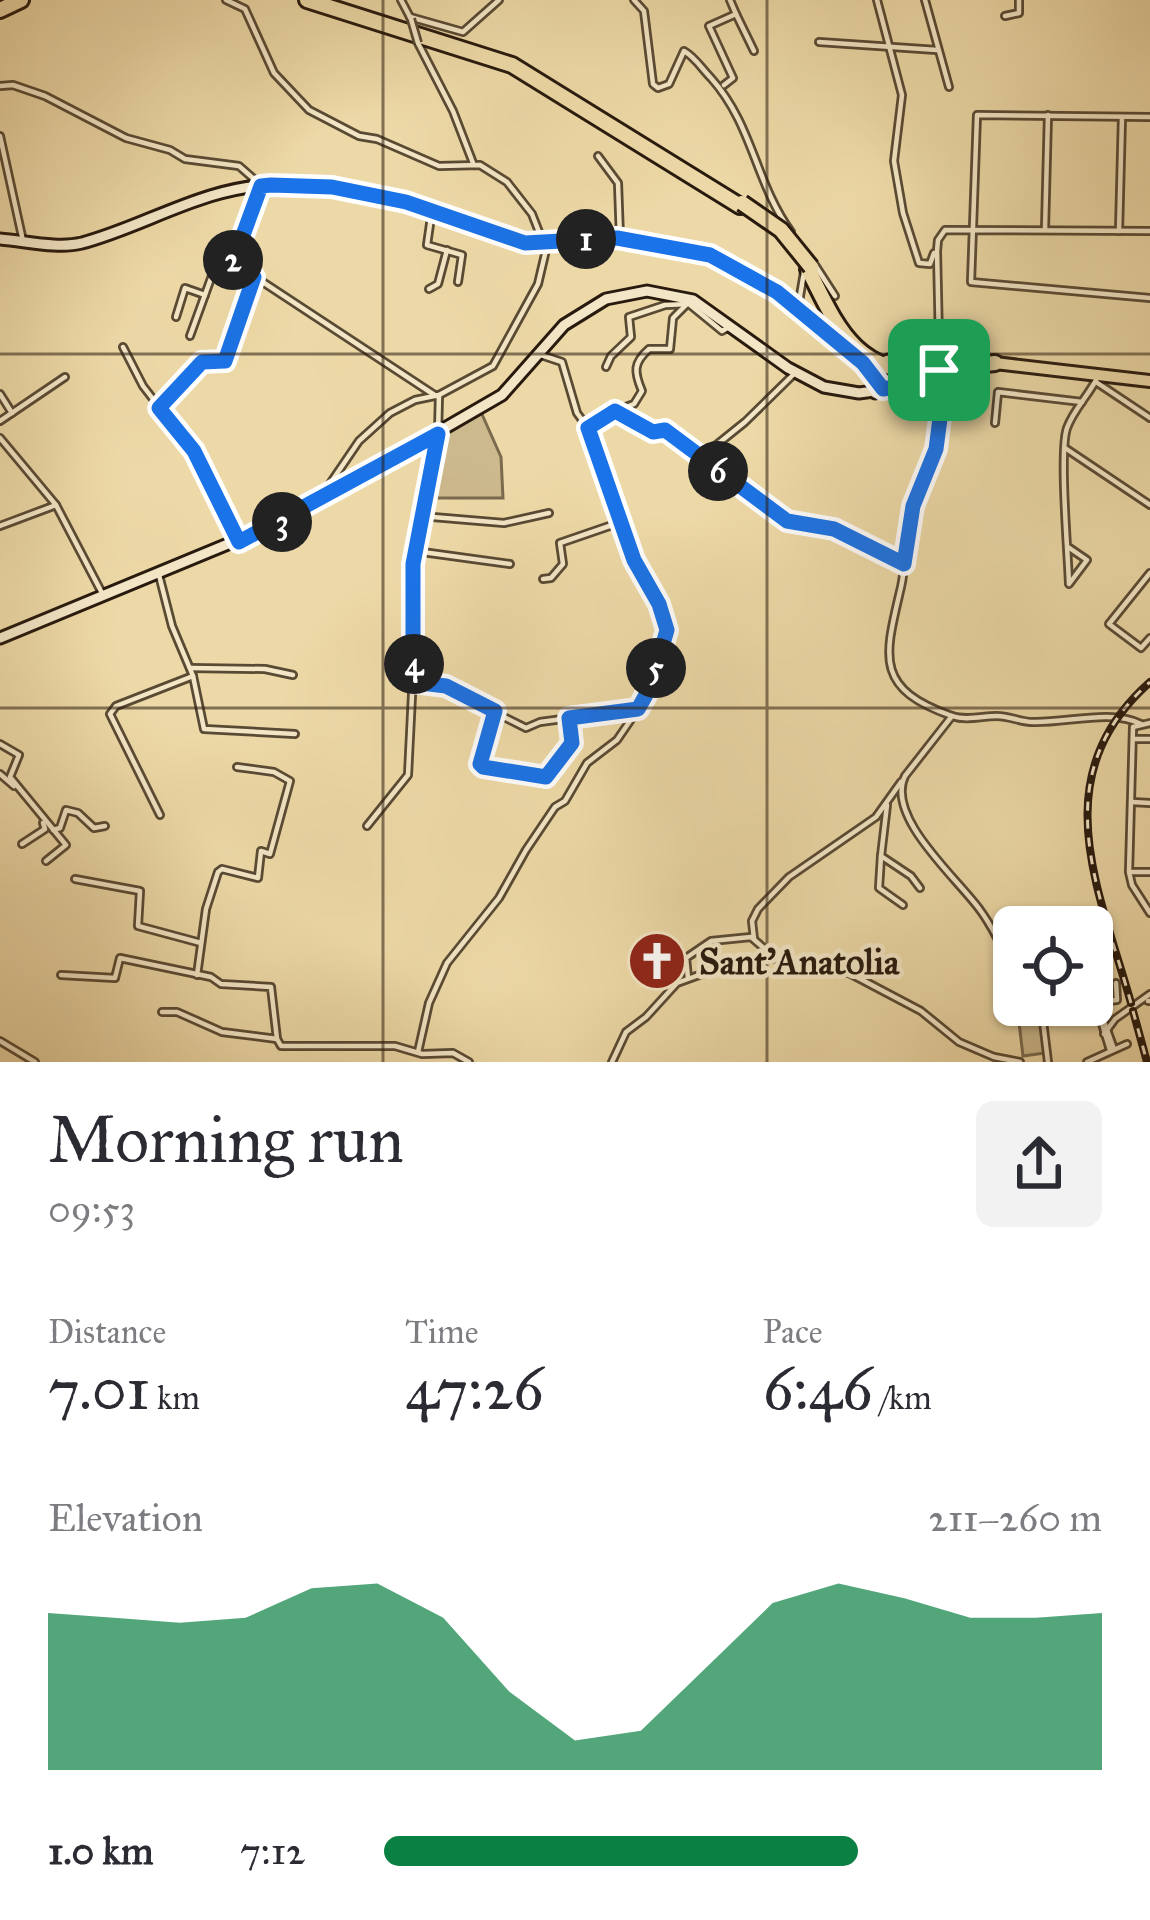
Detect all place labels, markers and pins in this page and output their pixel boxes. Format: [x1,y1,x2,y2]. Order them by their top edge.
pin: 1 [556,209,616,269]
pin: 2 [203,230,263,290]
pin [888,319,990,421]
pin: 6 [688,441,748,501]
pin: 3 [252,492,312,552]
pin: 4 [384,634,444,694]
pin: 5 [626,638,686,698]
church icon: Sant'Anatolia [626,930,688,992]
place label: Sant'Anatolia [699,940,900,984]

